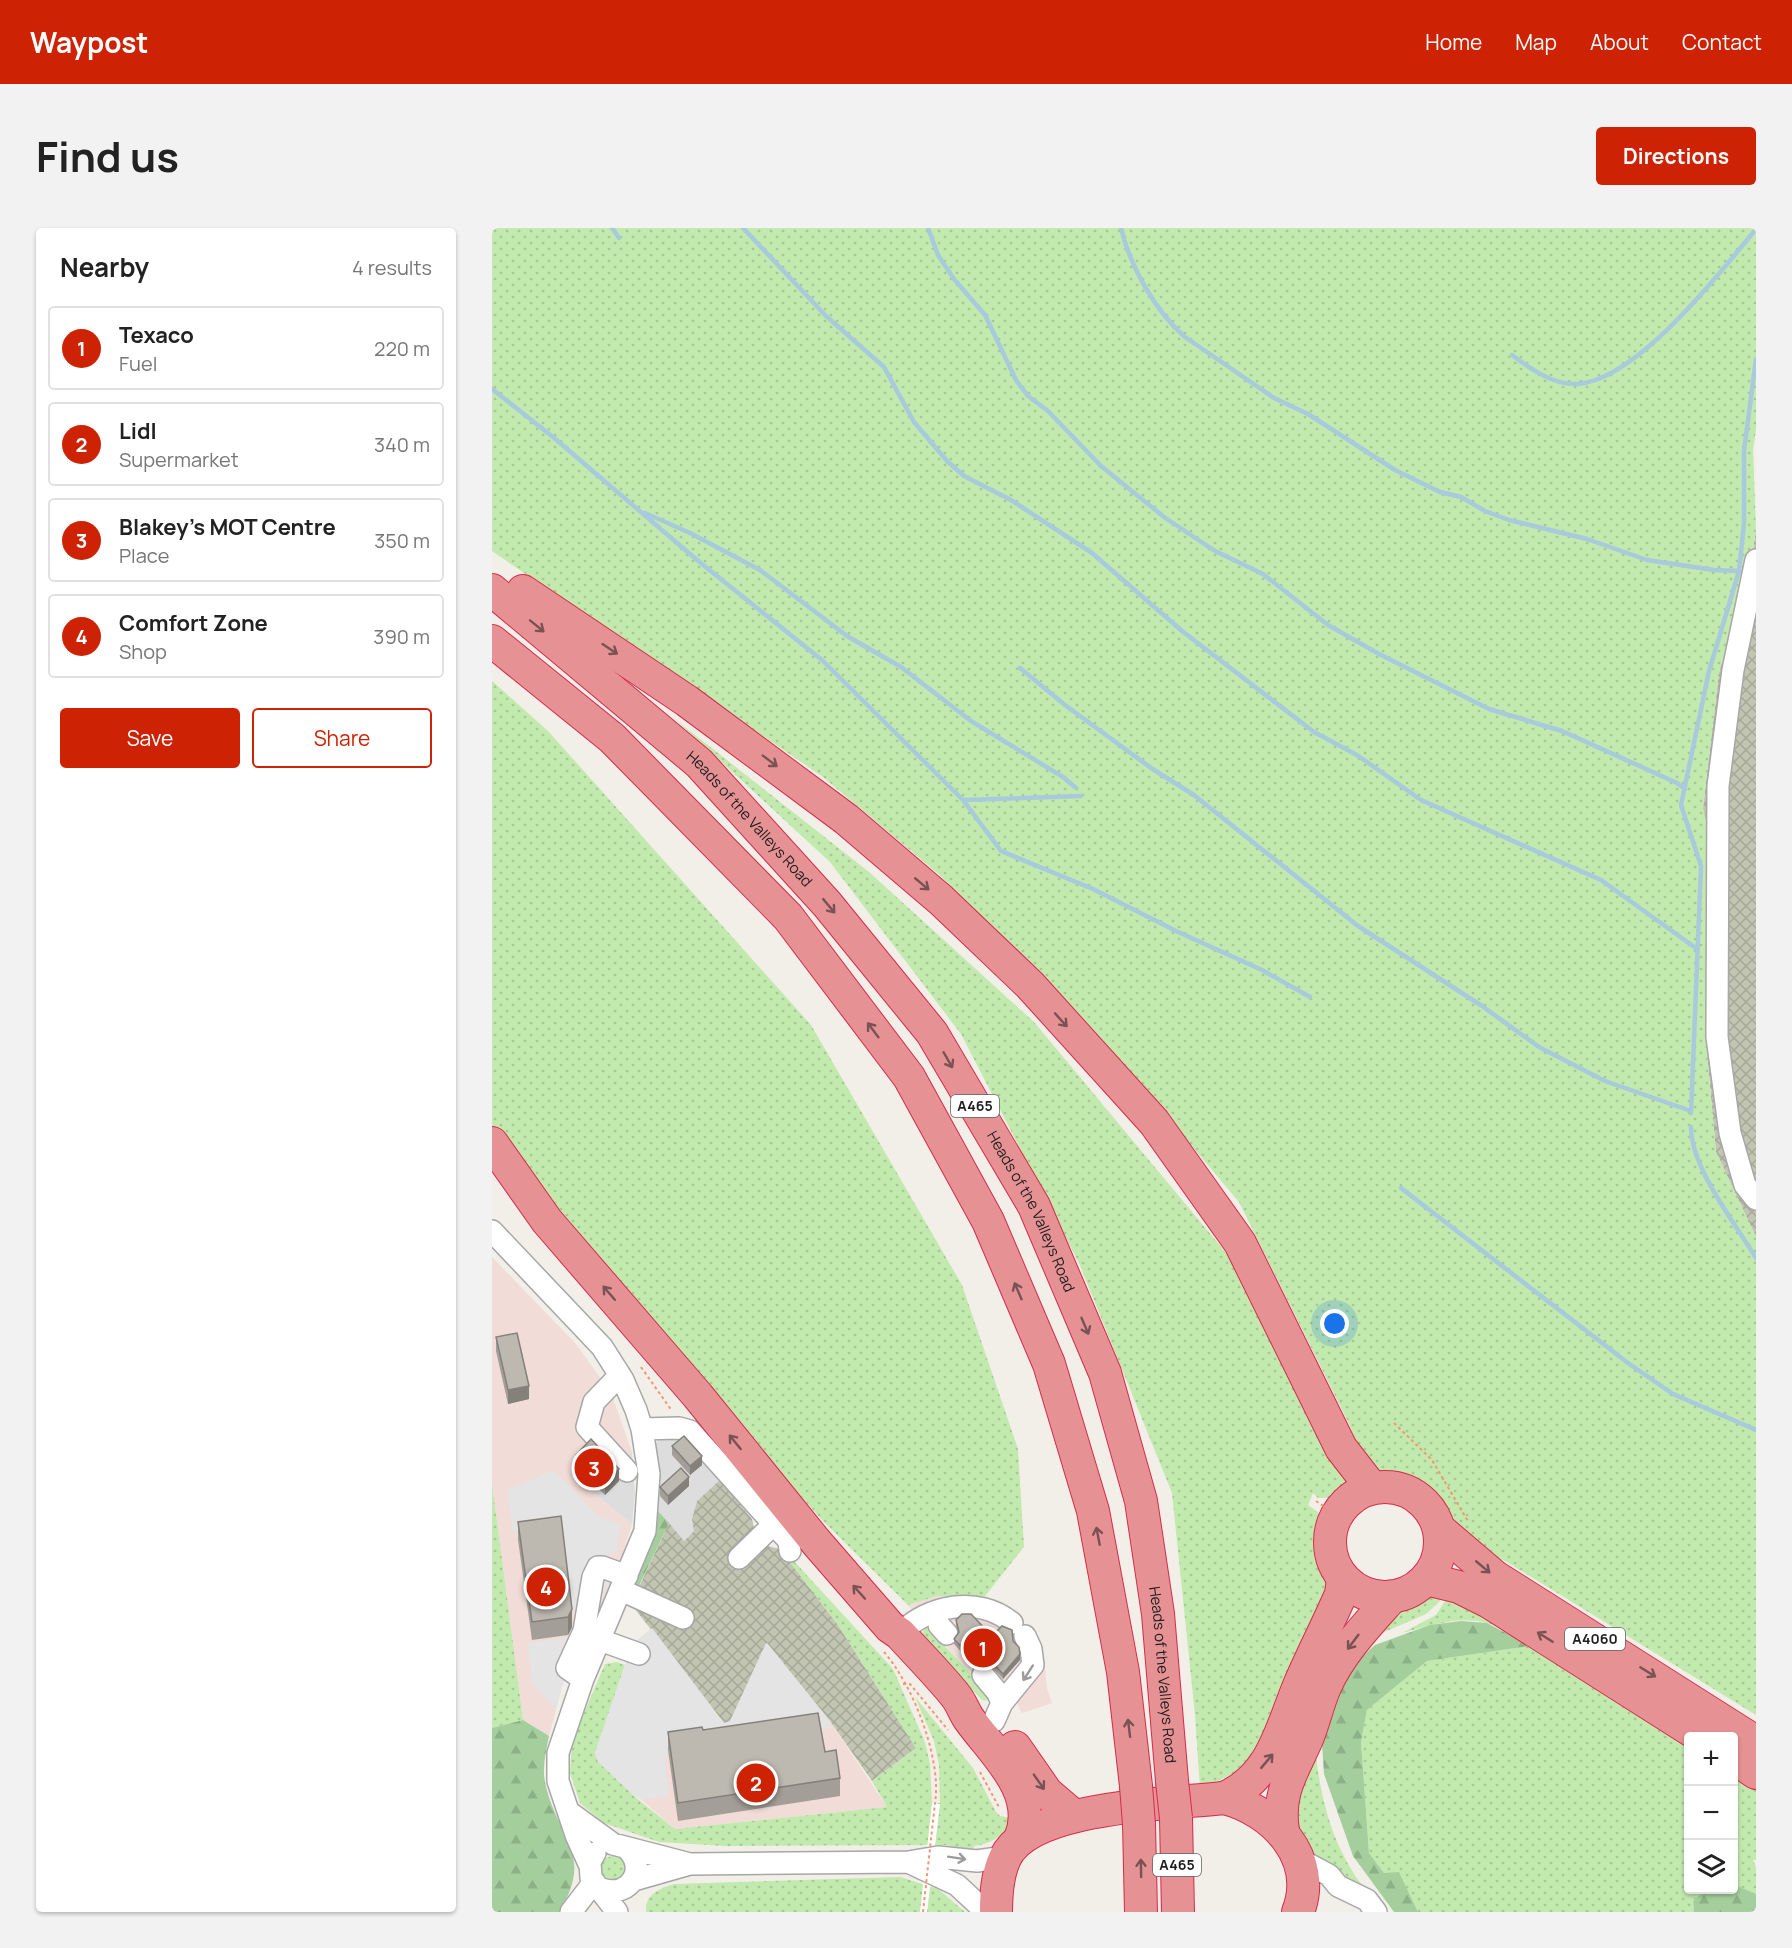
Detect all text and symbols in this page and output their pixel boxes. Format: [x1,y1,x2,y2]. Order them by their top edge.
text: Waypost [30,23,149,61]
text: Home [1425,28,1482,56]
text: Map [1515,28,1557,56]
text: About [1590,28,1649,56]
text: Contact [1682,28,1762,56]
text: Find us [36,127,179,185]
button: Directions [1596,127,1756,185]
text: Nearby [60,249,149,285]
text: 4 results [352,254,432,281]
text: Texaco [119,320,194,350]
text: 1 [77,335,86,362]
text: 220 m [374,335,430,362]
text: Fuel [119,350,157,377]
text: Lidl [119,416,157,446]
text: 2 [76,431,87,458]
text: 340 m [374,431,430,458]
text: Supermarket [119,446,239,473]
text: Blakey's MOT Centre [119,512,336,542]
text: 3 [76,527,87,554]
text: 350 m [374,527,430,554]
text: Place [119,542,169,569]
text: Comfort Zone [119,608,268,638]
one-way arrow [529,620,545,633]
text: 4 [75,623,88,650]
text: 390 m [373,623,430,650]
text: Shop [119,638,167,665]
one-way arrow [602,643,619,656]
button: Save [60,708,240,768]
button: Share [252,708,432,768]
street label: Heads of the Valleys Road [682,746,817,891]
one-way arrow [762,755,778,767]
one-way arrow [914,877,930,890]
one-way arrow [822,898,836,913]
one-way arrow [1054,1012,1068,1027]
one-way arrow [867,1022,880,1038]
one-way arrow [942,1051,954,1068]
road number: A465 [951,1095,999,1117]
street label: Heads of the Valleys Road [982,1127,1080,1295]
one-way arrow [1012,1282,1023,1300]
one-way arrow [602,1286,616,1301]
your location [1320,1309,1349,1338]
one-way arrow [1080,1317,1091,1335]
one-way arrow [728,1434,741,1450]
pin: 3 [574,1446,614,1490]
one-way arrow [1092,1527,1103,1546]
one-way arrow [1475,1560,1491,1573]
pin: 4 [526,1564,566,1610]
one-way arrow [852,1585,866,1600]
street label: Heads of the Valleys Road [1144,1585,1181,1764]
pin: 1 [964,1626,1002,1670]
road number: A4060 [1565,1628,1625,1650]
one-way arrow [1537,1631,1554,1643]
one-way arrow [1347,1634,1360,1650]
one-way arrow [1021,1664,1034,1681]
one-way arrow [1639,1666,1656,1678]
one-way arrow [1124,1719,1135,1739]
map controls [1684,1732,1738,1894]
button: + [1684,1732,1738,1786]
one-way arrow [1260,1753,1273,1769]
pin: 2 [736,1760,776,1806]
one-way arrow [1033,1773,1045,1790]
button: − [1684,1786,1738,1840]
button: layers [1684,1840,1738,1894]
one-way arrow [946,1853,966,1864]
road number: A465 [1153,1854,1201,1876]
one-way arrow [1135,1858,1147,1878]

